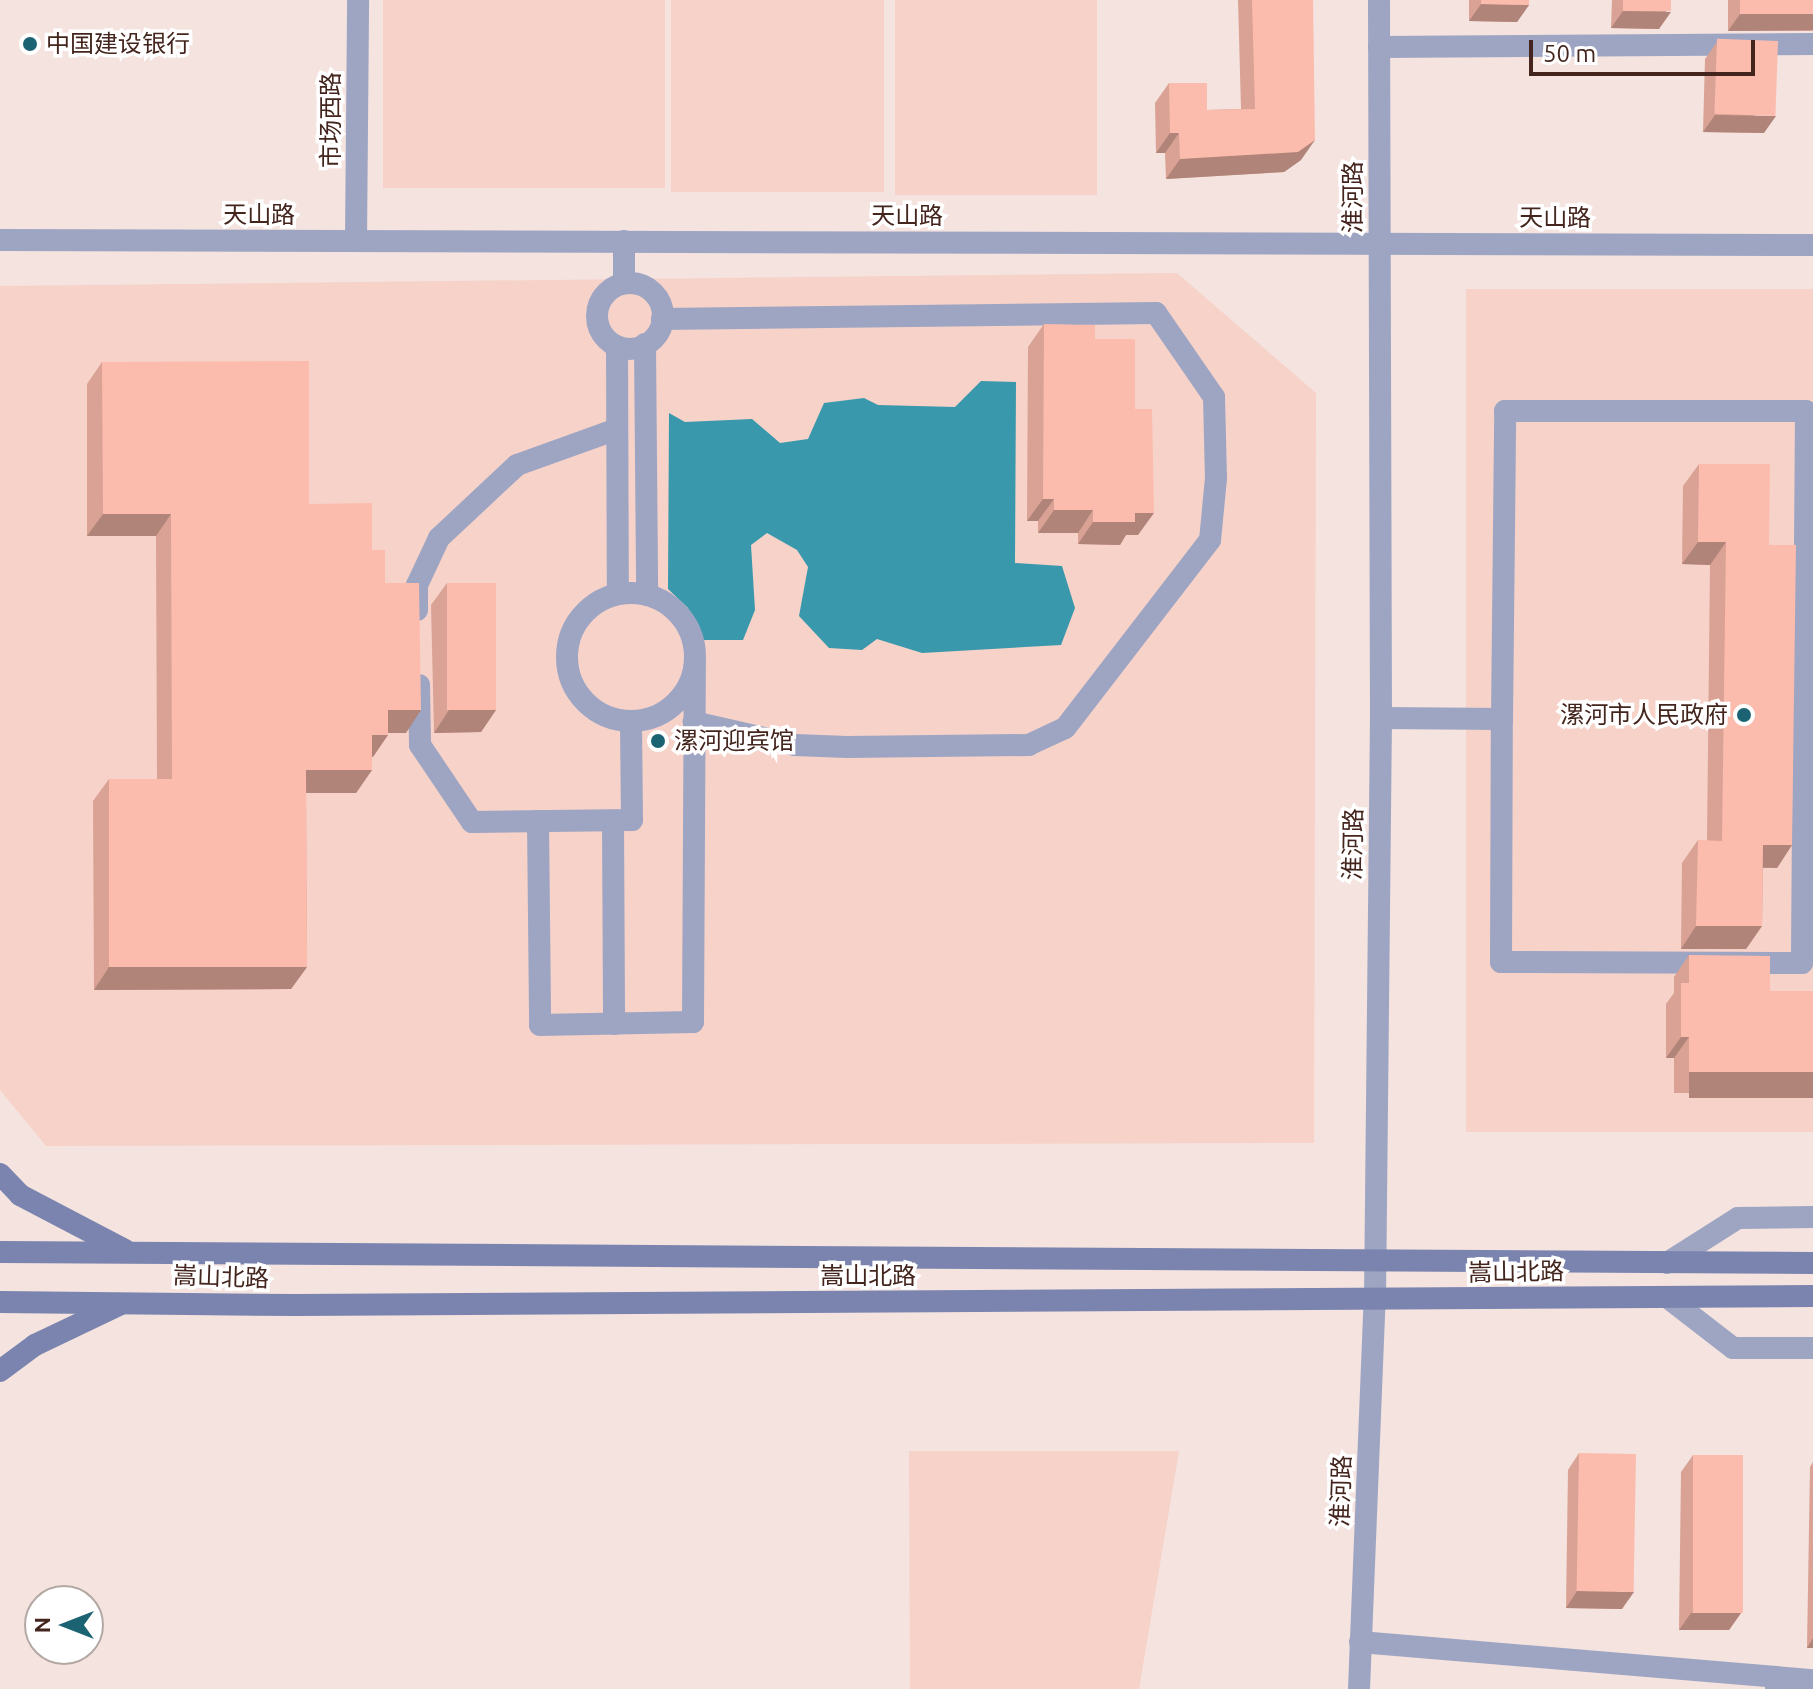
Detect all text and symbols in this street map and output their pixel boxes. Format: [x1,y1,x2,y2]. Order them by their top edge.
scale bar [1533,24,1759,74]
place label: 中国建设银行 [46,30,190,58]
marker: 中国建设银行 [21,35,39,53]
text: 50 m [1543,40,1596,67]
street label: 市场西路 [317,72,345,168]
street label: 淮河路 [1339,161,1367,233]
street label: 天山路 [223,201,295,229]
street label: 天山路 [871,202,943,230]
street label: 天山路 [1519,204,1591,232]
place label: 漯河市人民政府 [1560,701,1728,729]
marker: 漯河市人民政府 [1735,706,1753,724]
place label: 漯河迎宾馆 [674,727,794,755]
marker: 漯河迎宾馆 [649,732,667,750]
street label: 淮河路 [1338,808,1368,880]
street label: 嵩山北路 [1468,1257,1564,1287]
street label: 嵩山北路 [173,1261,269,1293]
street label: 嵩山北路 [820,1262,916,1290]
street label: 淮河路 [1325,1455,1357,1527]
north arrow [24,1585,104,1665]
text: N [29,1617,54,1633]

